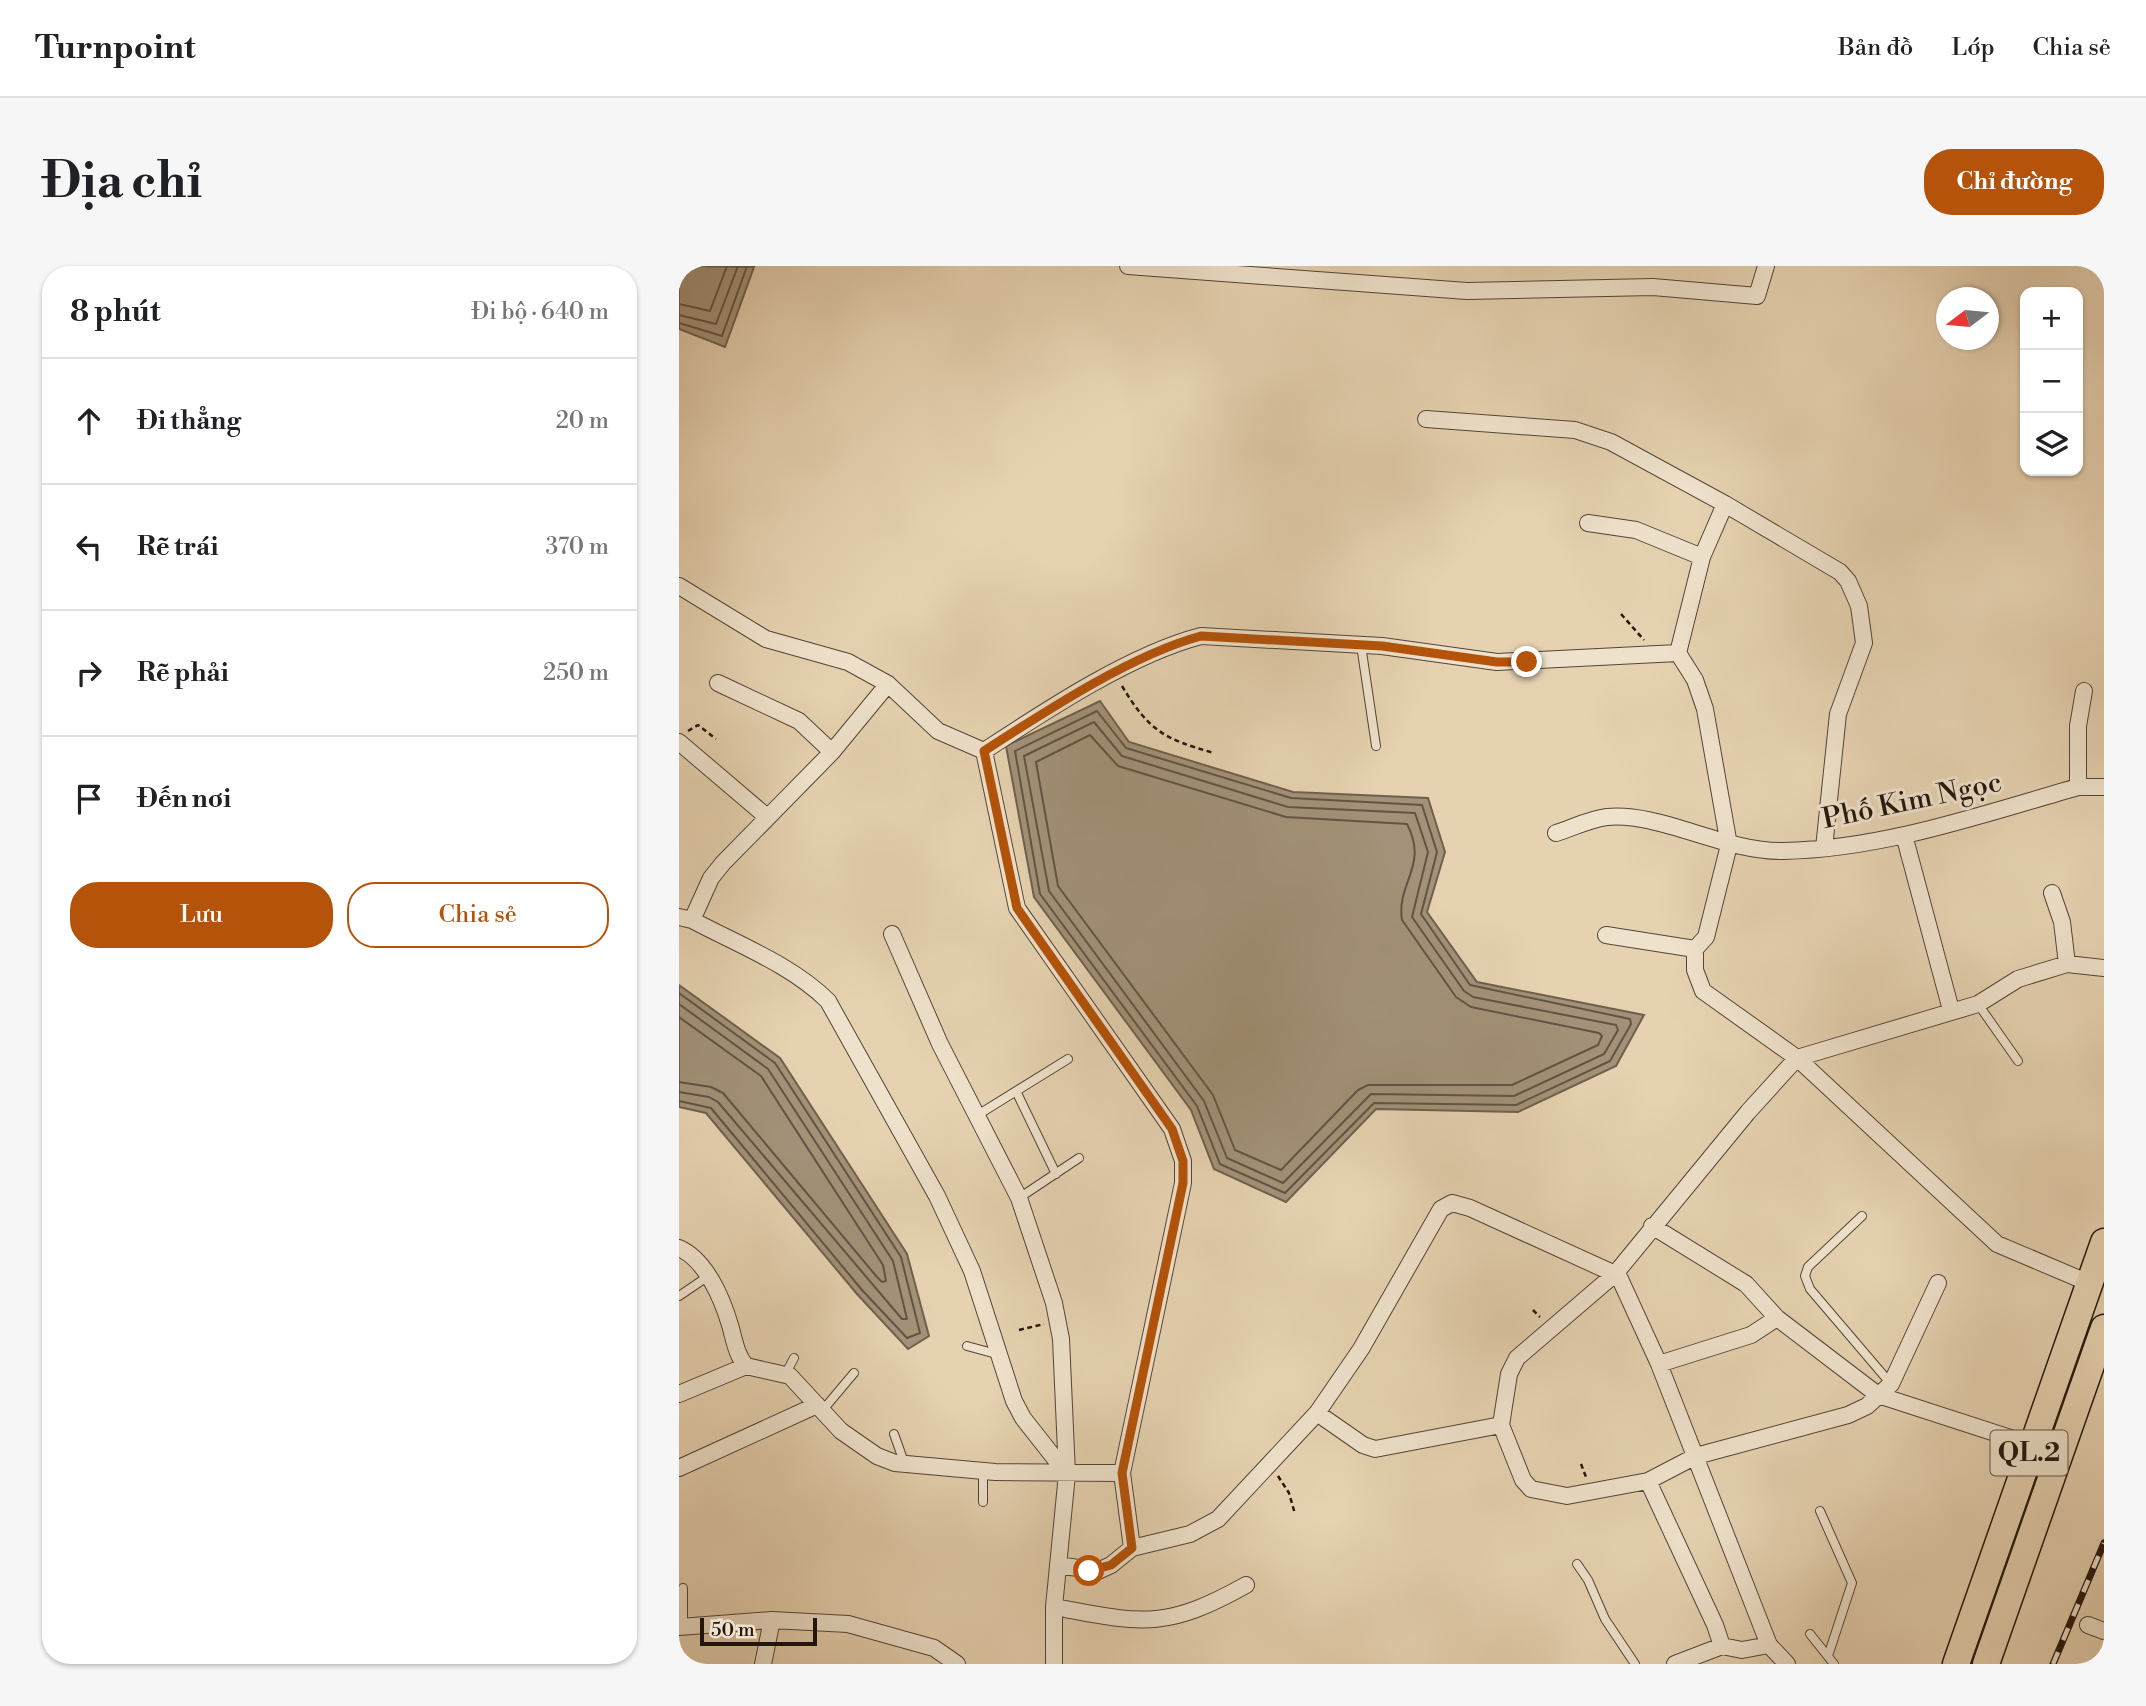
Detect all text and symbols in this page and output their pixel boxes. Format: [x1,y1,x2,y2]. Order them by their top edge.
text: Turnpoint [35,28,196,69]
text: Bản đồ [1838,33,1913,63]
text: Lớp [1951,33,1995,63]
text: Chia sẻ [2033,33,2111,63]
button: Chỉ đường [1924,149,2104,215]
text: Địa chỉ [42,152,202,213]
north arrow [1936,287,1999,350]
map controls [2020,287,2083,476]
button: + [2020,287,2083,350]
text: 8 phút [70,293,161,331]
text: Đi bộ · 640 m [471,298,609,326]
button: − [2020,350,2083,413]
icon: ahead [70,402,108,440]
text: Đi thẳng [137,405,241,437]
text: 20 m [556,407,609,435]
button: layers [2020,413,2083,476]
icon: left [70,528,108,566]
text: Rẽ trái [137,531,218,563]
text: 370 m [546,533,609,561]
route end [1511,646,1542,677]
icon: right [70,654,108,692]
text: Rẽ phải [137,657,229,689]
text: 250 m [543,659,609,687]
street label: Phố Kim Ngọc [1819,765,2005,837]
icon: arrive [70,780,108,818]
text: Đến nơi [137,783,231,815]
button: Lưu [70,882,333,948]
button: Chia sẻ [347,882,609,948]
road number: QL.2 [1991,1430,2067,1476]
route start [1073,1555,1104,1586]
scale bar [700,1615,817,1647]
text: 50 m [711,1618,755,1642]

